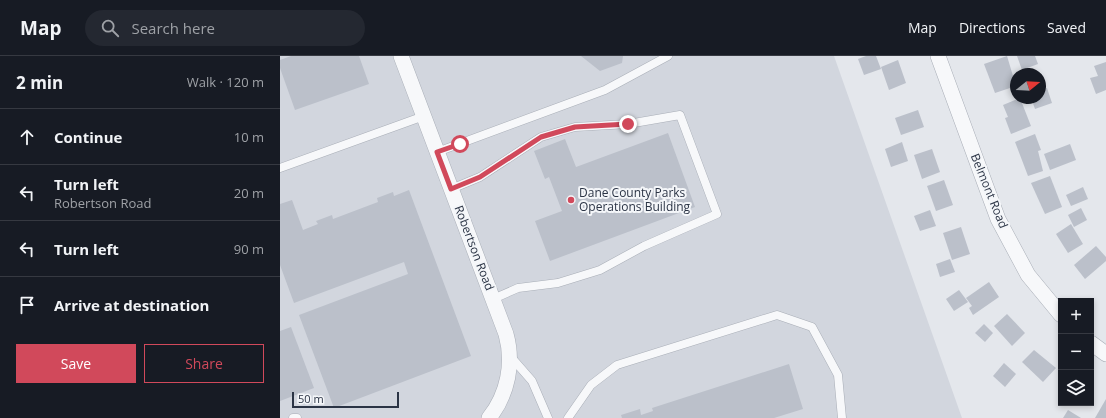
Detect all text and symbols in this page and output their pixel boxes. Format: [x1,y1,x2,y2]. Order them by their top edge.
search box [85,10,365,46]
text: Map [20,15,61,41]
icon: search [99,17,121,39]
text: Search here [131,18,215,38]
text: Map [908,18,937,37]
text: Directions [959,18,1025,37]
text: Saved [1047,18,1086,37]
north arrow [1010,68,1046,104]
text: 2 min [16,71,63,94]
text: Walk · 120 m [187,73,264,91]
route end [619,115,637,133]
icon: ahead [16,126,38,148]
text: Continue [54,127,122,147]
text: 10 m [234,128,264,146]
route start [451,135,469,153]
street label: Belmont Road [967,151,1012,231]
text: Turn left [54,174,119,194]
icon: left [16,182,38,204]
text: 20 m [234,184,264,202]
place label: Dane County Parks Operations Building [579,184,691,215]
text: Robertson Road [54,194,151,212]
marker: Dane County Parks Operations Building [566,195,576,205]
street label: Robertson Road [450,203,499,293]
icon: left [16,238,38,260]
text: Turn left [54,239,119,259]
text: 90 m [234,240,264,258]
icon: arrive [16,294,38,316]
text: Arrive at destination [54,295,209,315]
map controls [1058,298,1094,406]
button: + [1058,298,1094,334]
button: − [1058,334,1094,370]
button: Save [16,344,136,383]
button: Share [144,344,264,383]
button: layers [1058,370,1094,406]
scale bar [292,390,399,409]
text: 50 m [298,391,324,406]

